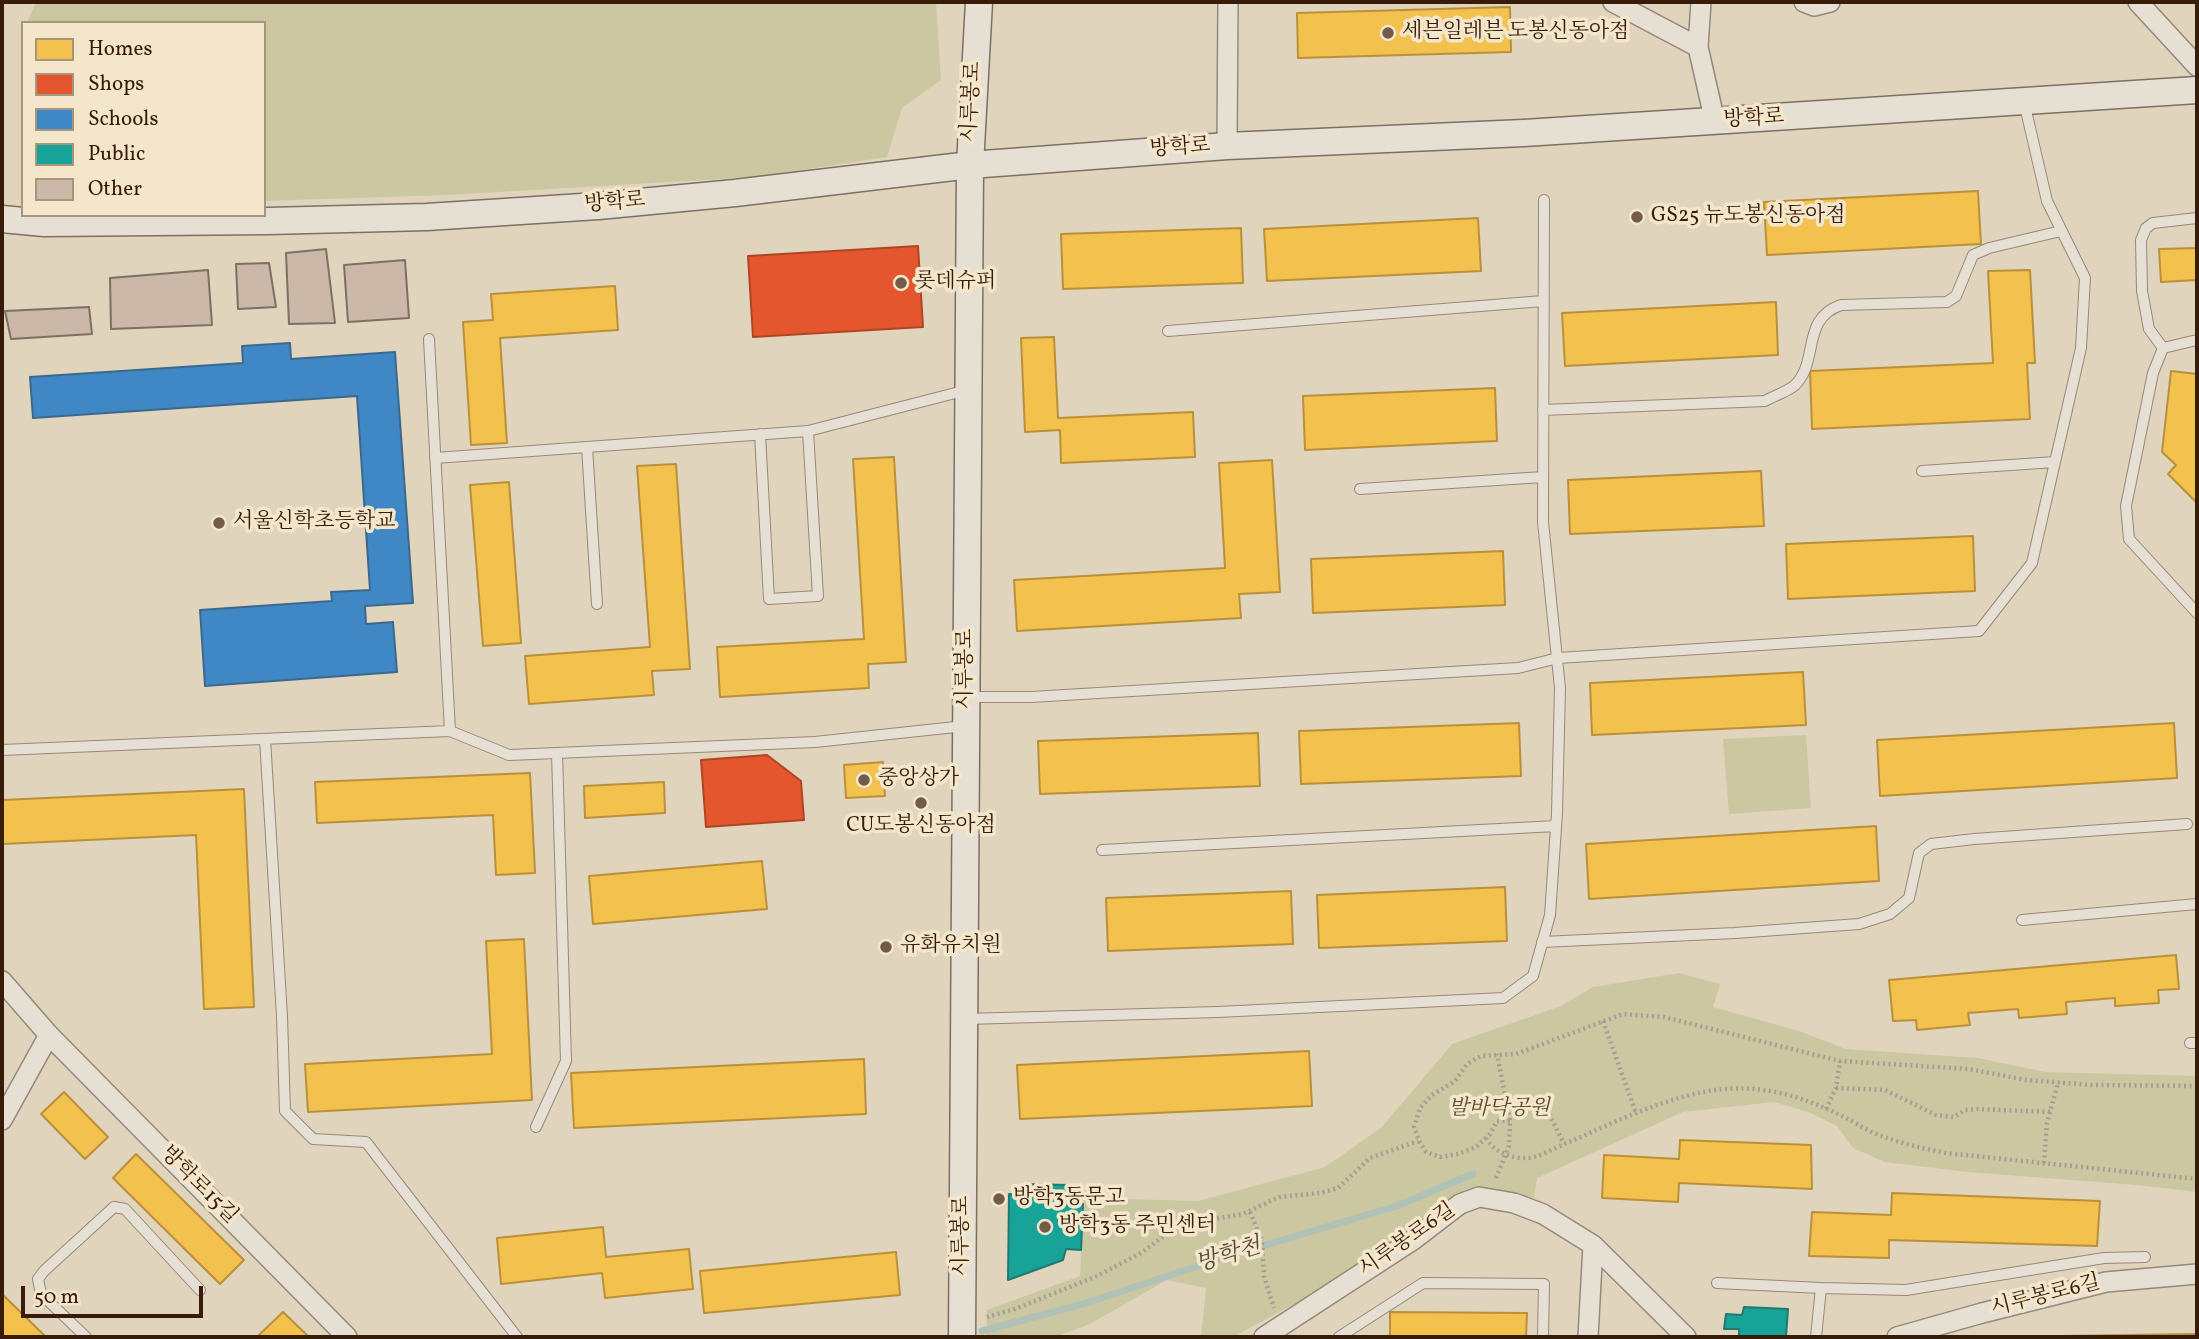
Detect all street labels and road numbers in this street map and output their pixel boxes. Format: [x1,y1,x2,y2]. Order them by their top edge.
street label: 시루봉로 [958,61,988,143]
street label: 방학로 [1723,106,1785,134]
street label: 방학로 [1149,134,1211,164]
street label: 방학로 [584,189,646,219]
street label: 시루봉로 [954,628,980,710]
street label: 방학로15길 [154,1142,242,1230]
street label: 시루봉로 [950,1195,976,1277]
street label: 시루봉로6길 [1355,1199,1461,1283]
street label: 시루봉로6길 [1989,1271,2103,1323]

